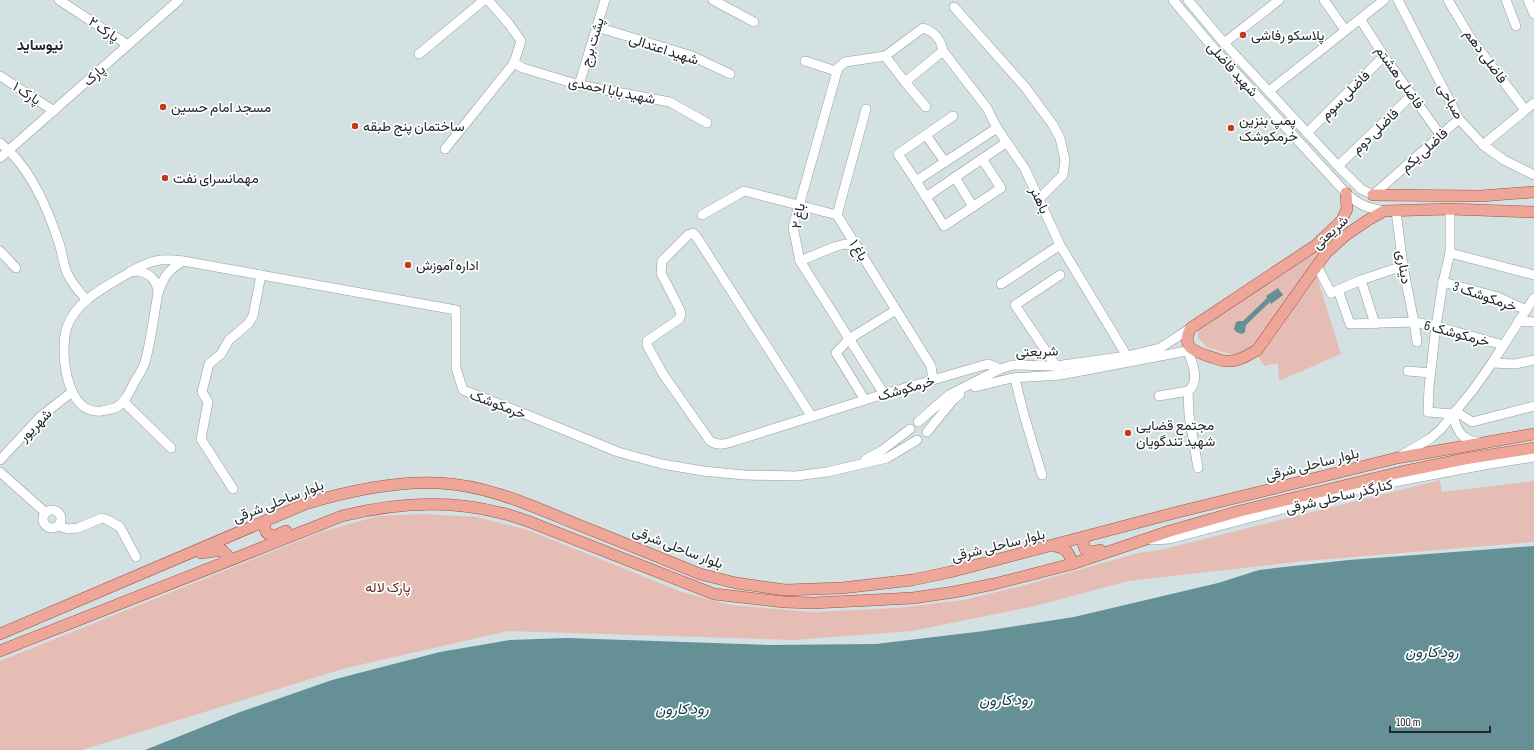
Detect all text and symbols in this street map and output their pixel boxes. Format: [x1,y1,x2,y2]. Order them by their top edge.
street label: پارک ۲ [85,13,122,47]
street label: پشت برج [577,16,610,69]
street label: فاضلی دهم [1460,26,1511,87]
place label: پلاسکو رفاشی [1251,27,1324,45]
street label: شهید اعتدالی [627,30,701,69]
marker: پلاسکو رفاشی [1238,30,1248,40]
district label: نیوساید [17,36,63,55]
street label: شهید فاضلی [1204,38,1262,100]
street label: فاضلی هشتم [1372,43,1427,112]
street label: پارک [80,61,110,90]
street label: فاضلی سوم [1317,67,1374,124]
street label: شهید بابا احمدی [567,73,657,108]
street label: پارک ۱ [9,78,44,110]
street label: صباحی [1434,80,1468,123]
place label: مسجد امام حسین [171,99,271,116]
marker: مسجد امام حسین [158,102,168,112]
street label: فاضلی دوم [1348,105,1402,158]
place label: پمپ بنزین خرمکوشک [1239,112,1298,145]
place label: ساختمان پنج طبقه [363,118,465,137]
marker: ساختمان پنج طبقه [350,121,360,131]
marker: پمپ بنزین خرمکوشک [1226,123,1236,133]
street label: فاضلی یکم [1397,125,1452,176]
place label: مهمانسرای نفت [173,170,259,187]
marker: مهمانسرای نفت [160,173,170,183]
street label: باهنر [1026,183,1053,216]
street label: باغ ۲ [788,202,811,230]
street label: شریعتی [1309,212,1352,253]
street label: باغ ۱ [844,236,872,265]
street label: دیناری [1392,249,1415,286]
place label: اداره آموزش [416,257,479,274]
marker: اداره آموزش [403,260,413,270]
street label: خرمکوشک 3 [1450,278,1519,315]
street label: خرمکوشک 6 [1422,317,1491,350]
street label: شریعتی [1015,342,1059,361]
street label: خرمکوشک [876,372,937,405]
street label: خرمکوشک [467,386,528,423]
street label: شهریور [15,405,55,446]
place label: مجتمع قضایی شهید تندگویان [1136,417,1215,450]
marker: مجتمع قضایی شهید تندگویان [1123,428,1133,438]
street label: بلوار ساحلی شرقی [1264,445,1361,484]
street label: بلوار ساحلی شرقی [230,476,326,527]
street label: کنارگذر ساحلی شرقی [1284,476,1394,517]
street label: بلوار ساحلی شرقی [630,522,726,573]
street label: بلوار ساحلی شرقی [950,526,1047,565]
park label: پارک لاله [365,579,411,597]
water label: رود کارون [1405,643,1459,662]
water label: رود کارون [979,691,1033,710]
water label: رود کارون [655,700,709,719]
scale bar [1390,708,1490,734]
text: 100 m [1396,715,1421,730]

